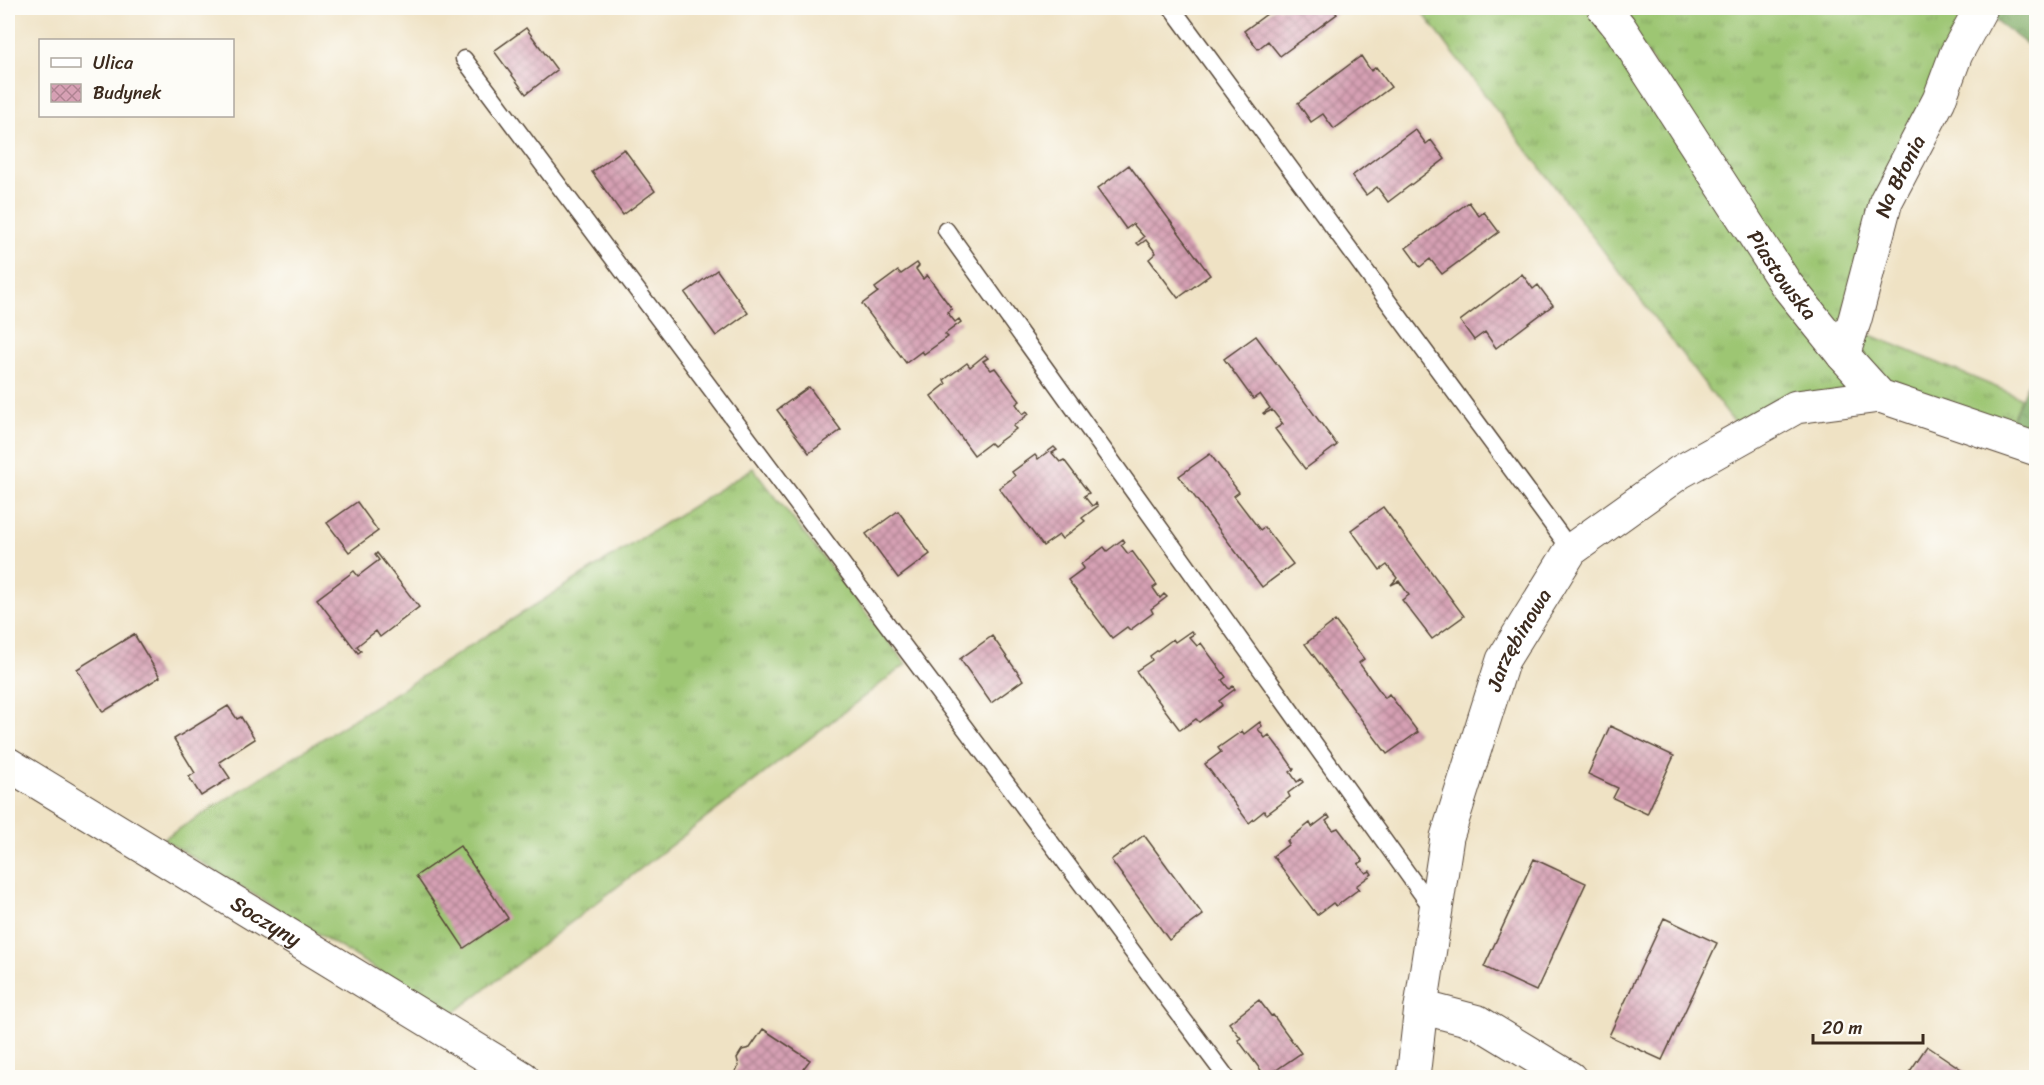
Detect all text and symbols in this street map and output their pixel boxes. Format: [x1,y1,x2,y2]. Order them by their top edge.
legend [39,39,234,117]
text: Ulica [93,47,134,79]
text: Budynek [93,77,162,109]
street label: Na Błonia [1863,127,1937,222]
street label: Piastowska [1736,222,1828,329]
street label: Jarzębinowa [1475,580,1562,697]
street label: Soczyny [223,885,309,958]
scale bar [1813,1007,1922,1045]
text: 20 m [1822,1012,1862,1044]

